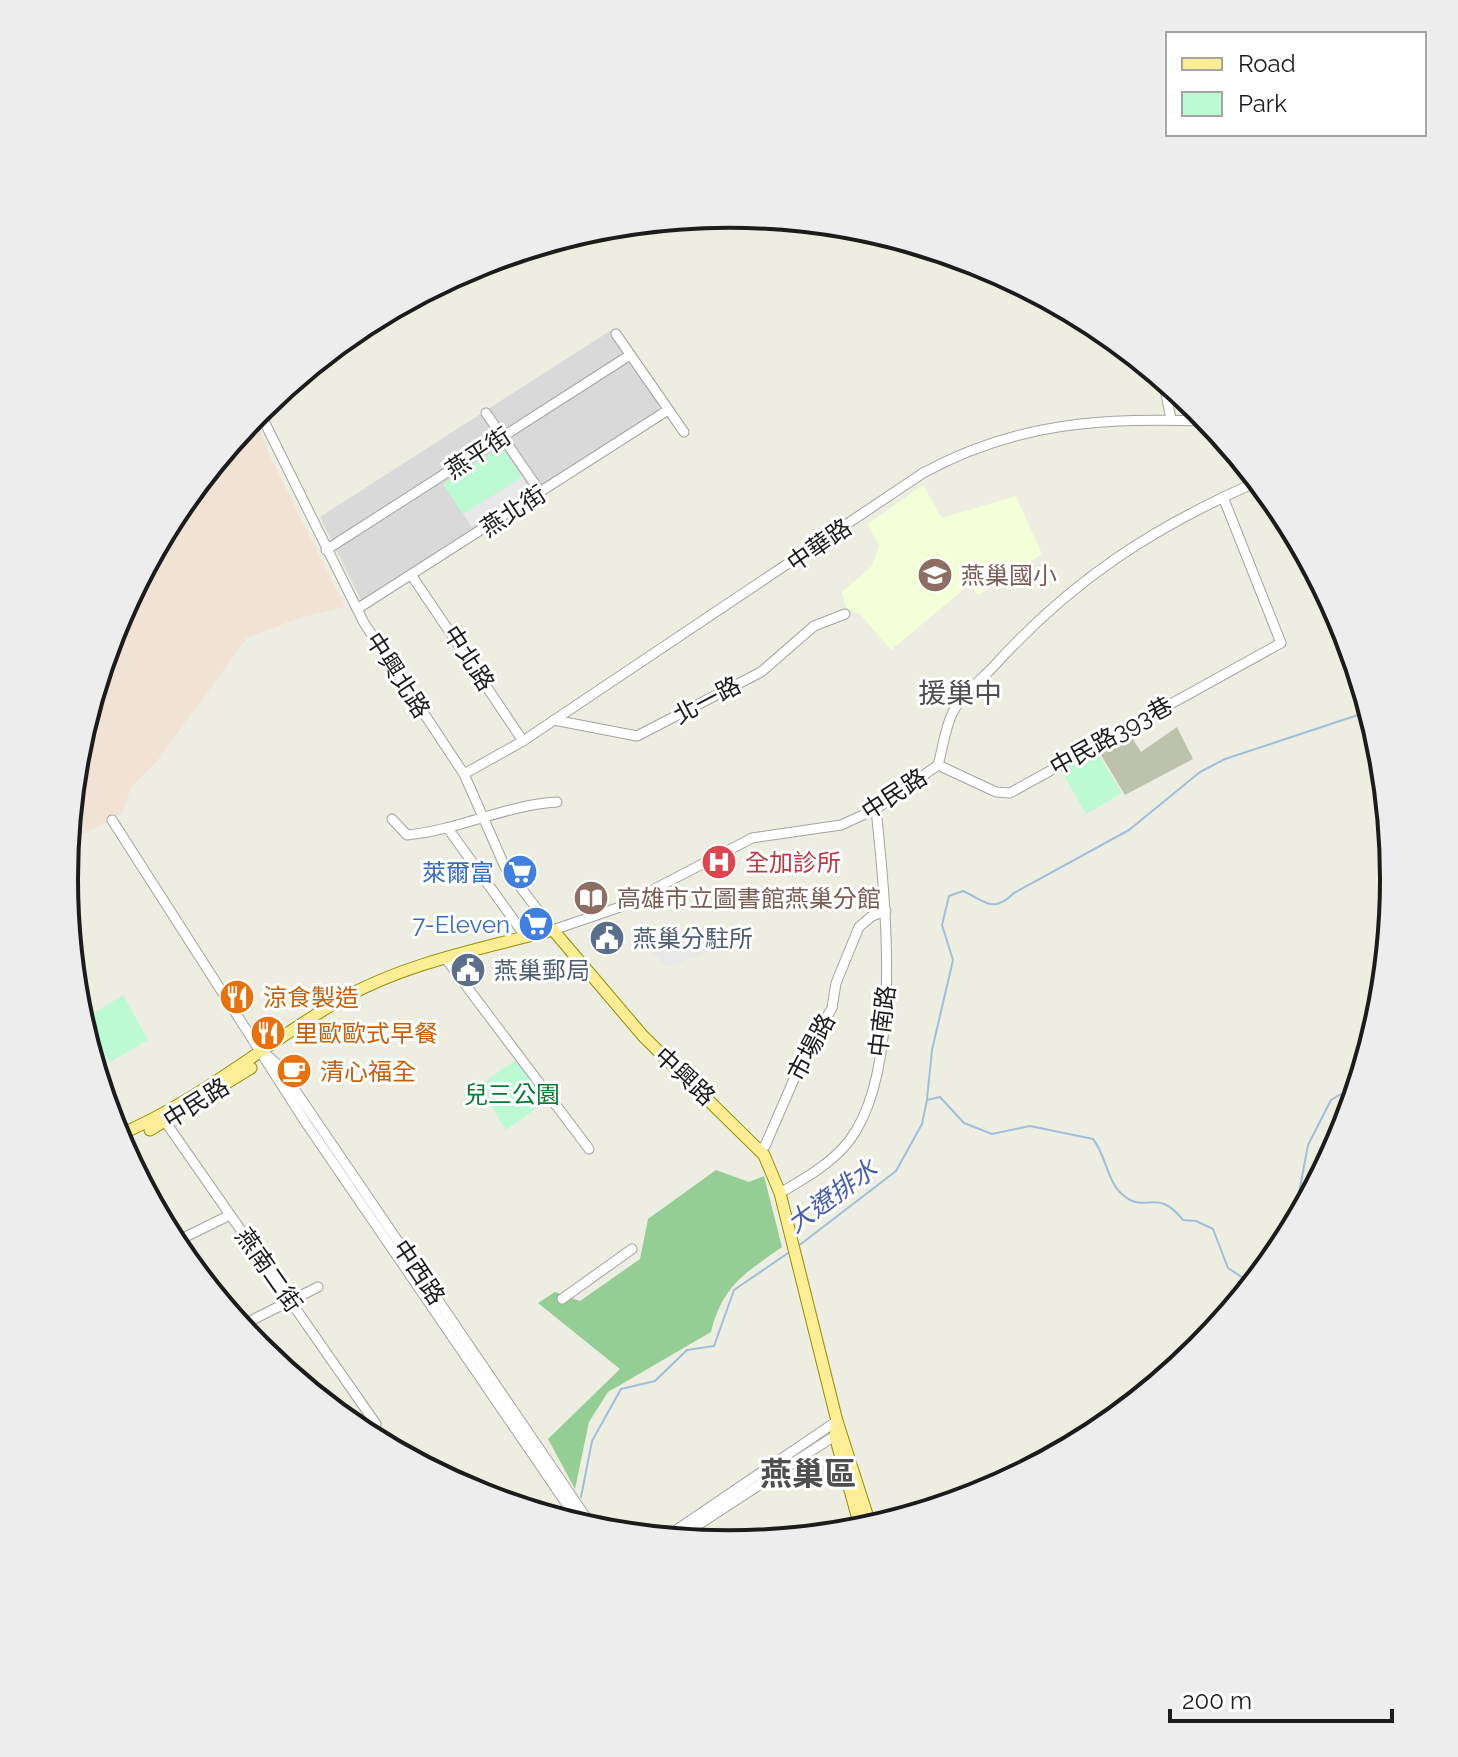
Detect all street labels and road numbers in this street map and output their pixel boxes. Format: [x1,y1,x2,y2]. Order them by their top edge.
street label: 燕平街 [440,421,516,485]
street label: 燕北街 [475,479,551,543]
street label: 中華路 [781,512,857,578]
street label: 中北路 [437,620,501,696]
street label: 中興北路 [360,627,436,723]
street label: 北一路 [668,670,746,730]
street label: 中民路393巷 [1045,690,1177,782]
street label: 中民路 [856,762,932,826]
street label: 中南路 [863,984,901,1058]
street label: 市場路 [781,1008,841,1086]
street label: 中興路 [649,1041,721,1111]
street label: 中民路 [158,1072,234,1134]
street label: 燕南二街 [230,1222,308,1318]
street label: 中西路 [387,1234,451,1310]

